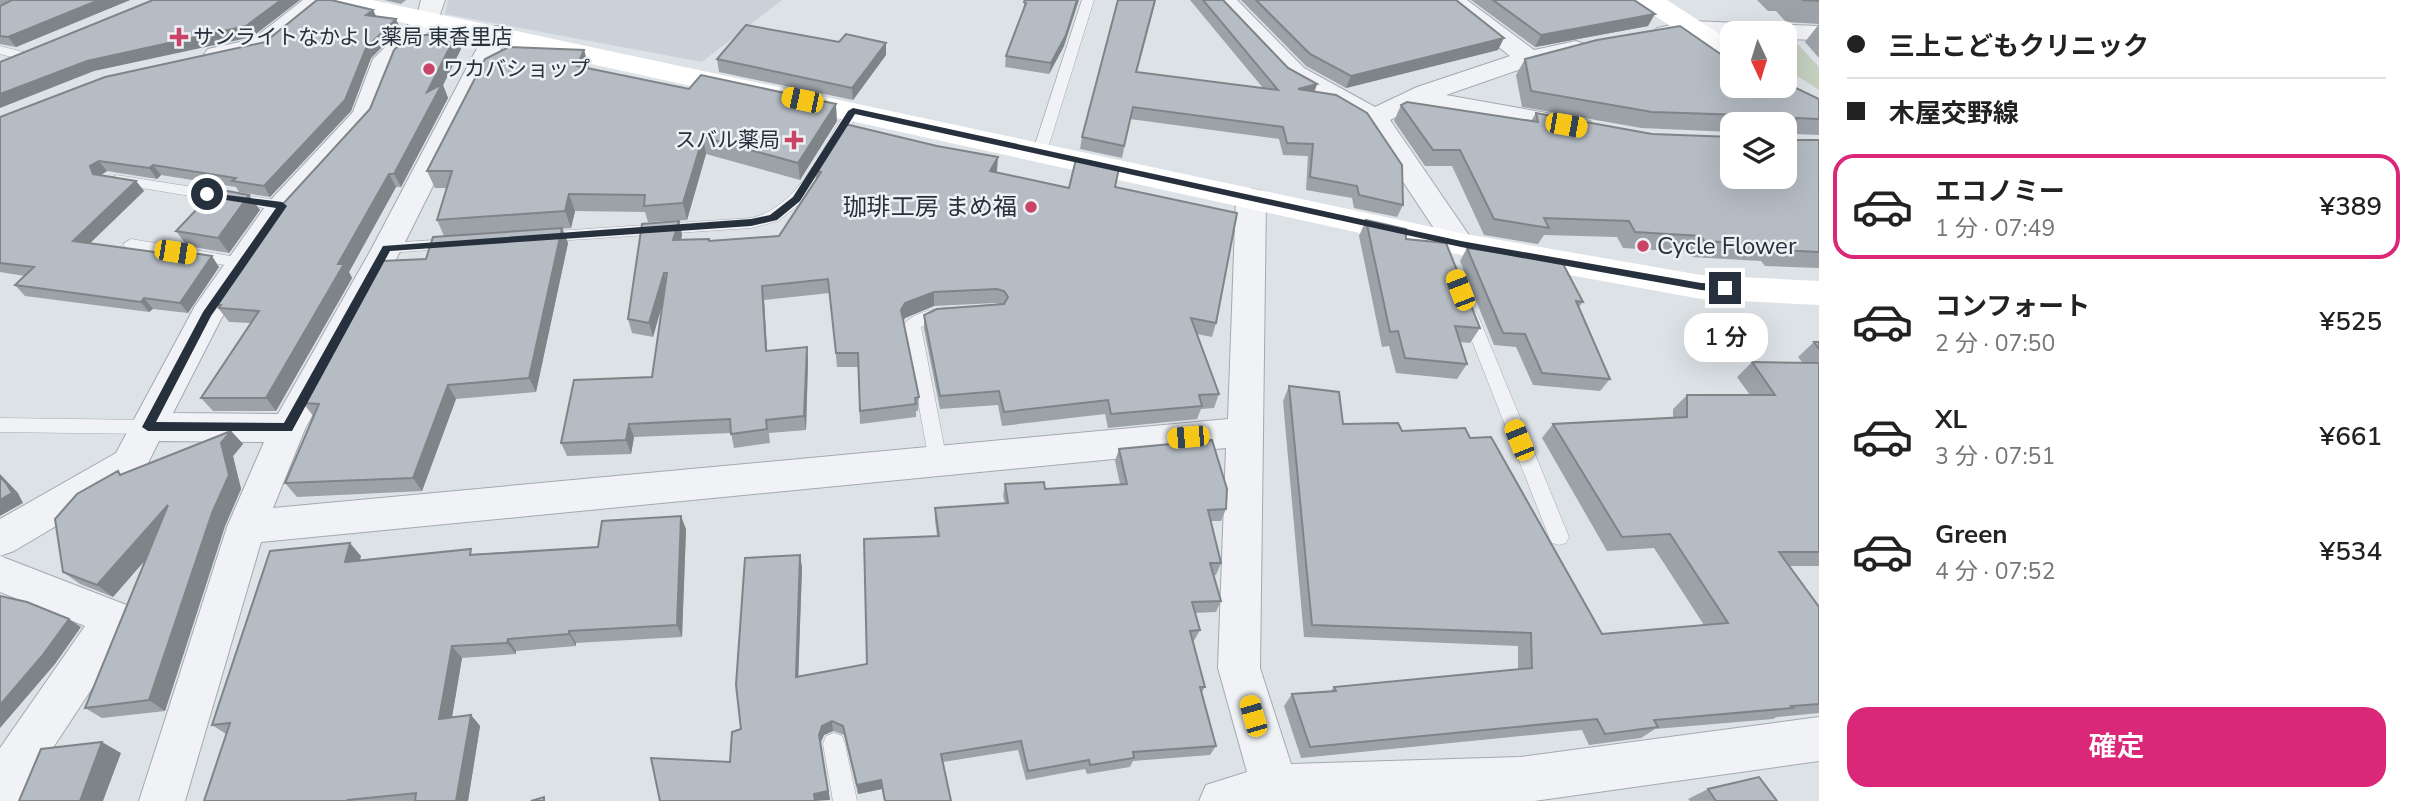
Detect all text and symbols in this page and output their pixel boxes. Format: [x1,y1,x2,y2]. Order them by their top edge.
north arrow [1720,21,1797,98]
map controls [1720,21,1797,189]
place label: サンライトなかよし薬局 東香里店 [193,23,512,51]
marker: サンライトなかよし薬局 東香里店 [171,29,187,45]
text: 三上こどもクリニック [1889,29,2149,64]
place label: ワカバショップ [443,55,590,83]
marker: ワカバショップ [421,61,437,77]
car [780,85,825,115]
text: 木屋交野線 [1889,96,2019,131]
car [1544,111,1589,139]
button: layers [1720,112,1797,189]
place label: スバル薬局 [675,126,780,154]
marker: スバル薬局 [786,132,802,148]
text: エコノミー [1935,174,2065,209]
icon: car [1851,175,1914,238]
route start [191,178,223,210]
text: ¥389 [2320,189,2382,224]
place label: 珈琲工房 まめ福 [843,191,1017,223]
marker: 珈琲工房 まめ福 [1023,199,1039,215]
text: 1 分 · 07:49 [1935,213,2055,244]
place label: Cycle Flower [1657,230,1797,262]
car [153,238,198,266]
marker: Cycle Flower [1635,238,1651,254]
car [1443,267,1478,313]
route end [1709,272,1741,304]
text: コンフォート [1935,289,2090,324]
icon: car [1851,290,1914,353]
text: ¥525 [2320,304,2382,339]
callout: 1 分 [1683,312,1767,362]
text: 1 分 [1705,322,1747,353]
text: 2 分 · 07:50 [1935,328,2055,359]
text: XL [1935,402,1967,437]
icon: car [1851,405,1914,468]
car [1502,417,1537,463]
text: ¥661 [2320,419,2382,454]
car [1167,425,1210,449]
text: 3 分 · 07:51 [1935,441,2055,472]
text: Green [1935,517,2008,552]
icon: car [1851,520,1914,583]
text: ¥534 [2320,534,2382,569]
text: 4 分 · 07:52 [1935,556,2055,587]
car [1238,693,1269,739]
button: 確定 [1847,707,2386,787]

